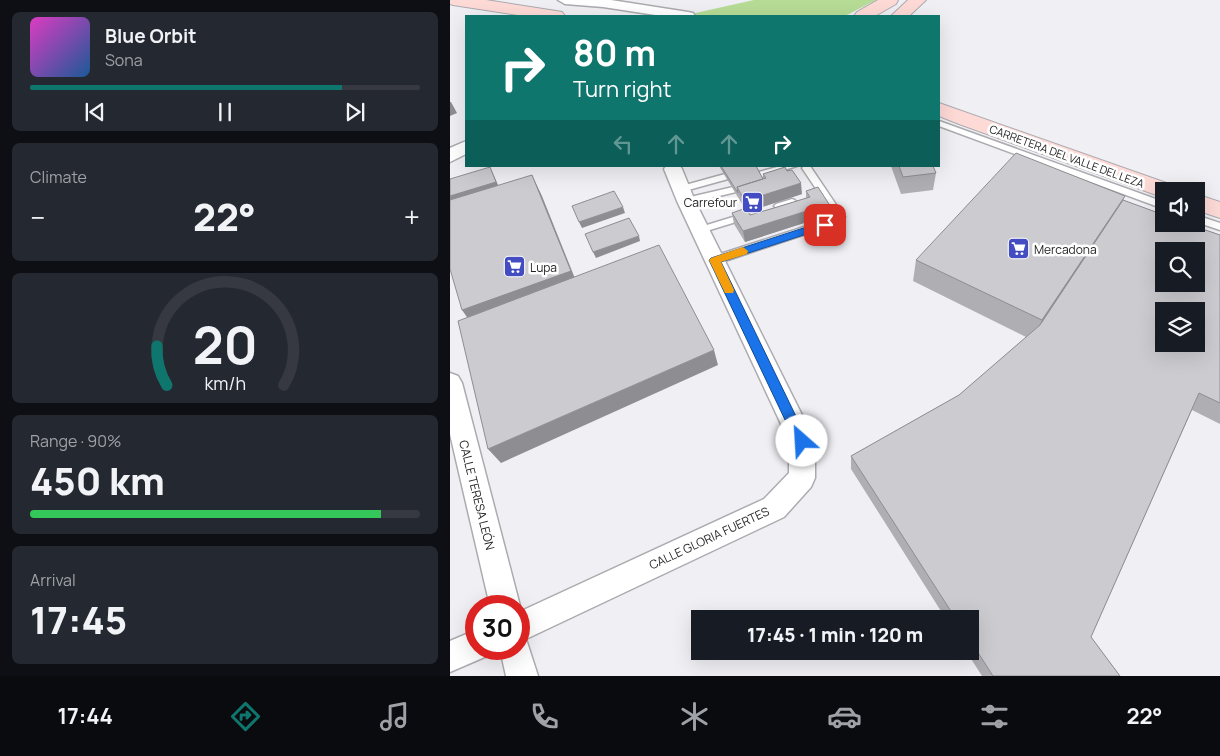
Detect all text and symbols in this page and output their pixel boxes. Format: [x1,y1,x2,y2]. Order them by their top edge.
text: Blue Orbit [105,23,197,49]
text: 80 m [573,29,656,77]
icon: right [490,35,555,100]
text: Sona [105,49,143,71]
text: Turn right [573,74,671,104]
icon: previous [81,98,109,126]
icon: pause [211,98,239,126]
icon: next [341,98,369,126]
street label: CARRETERA DEL VALLE DEL LEZA [988,121,1146,191]
icon: left [609,130,637,158]
icon: ahead [662,130,690,158]
icon: ahead [715,130,743,158]
icon: right [768,130,796,158]
text: Climate [30,166,87,188]
map controls [1155,182,1205,352]
button: sound [1155,182,1205,232]
text: 22° [193,190,256,242]
supermarket icon: Carrefour [741,190,765,214]
place label: Carrefour [684,194,738,211]
text: − [30,198,45,236]
text: + [404,198,420,236]
pin [804,204,846,246]
icon: arrive [811,211,839,239]
supermarket icon: Mercadona [1006,237,1030,261]
place label: Mercadona [1034,241,1097,258]
button: search [1155,242,1205,292]
supermarket icon: Lupa [502,255,526,279]
place label: Lupa [530,259,557,276]
button: layers [1155,302,1205,352]
text: 20 [192,309,258,380]
text: km/h [204,371,246,395]
position arrow [775,414,827,466]
text: Range · 90% [30,430,121,452]
street label: CALLE TERESA LEÓN [455,438,499,552]
text: 450 km [30,454,165,506]
street label: CALLE GLORIA FUERTES [646,503,772,573]
text: Arrival [30,569,76,591]
text: 17:45 [30,593,127,645]
speed limit sign: 30 [465,595,530,660]
text: 17:45 · 1 min · 120 m [747,622,923,648]
icon: directions [228,699,263,734]
icon: music [377,699,412,734]
icon: phone [527,699,562,734]
icon: climate [677,699,712,734]
icon: car [827,699,862,734]
icon: filters [977,699,1012,734]
text: 17:44 [57,701,113,731]
text: 22° [1126,701,1163,731]

